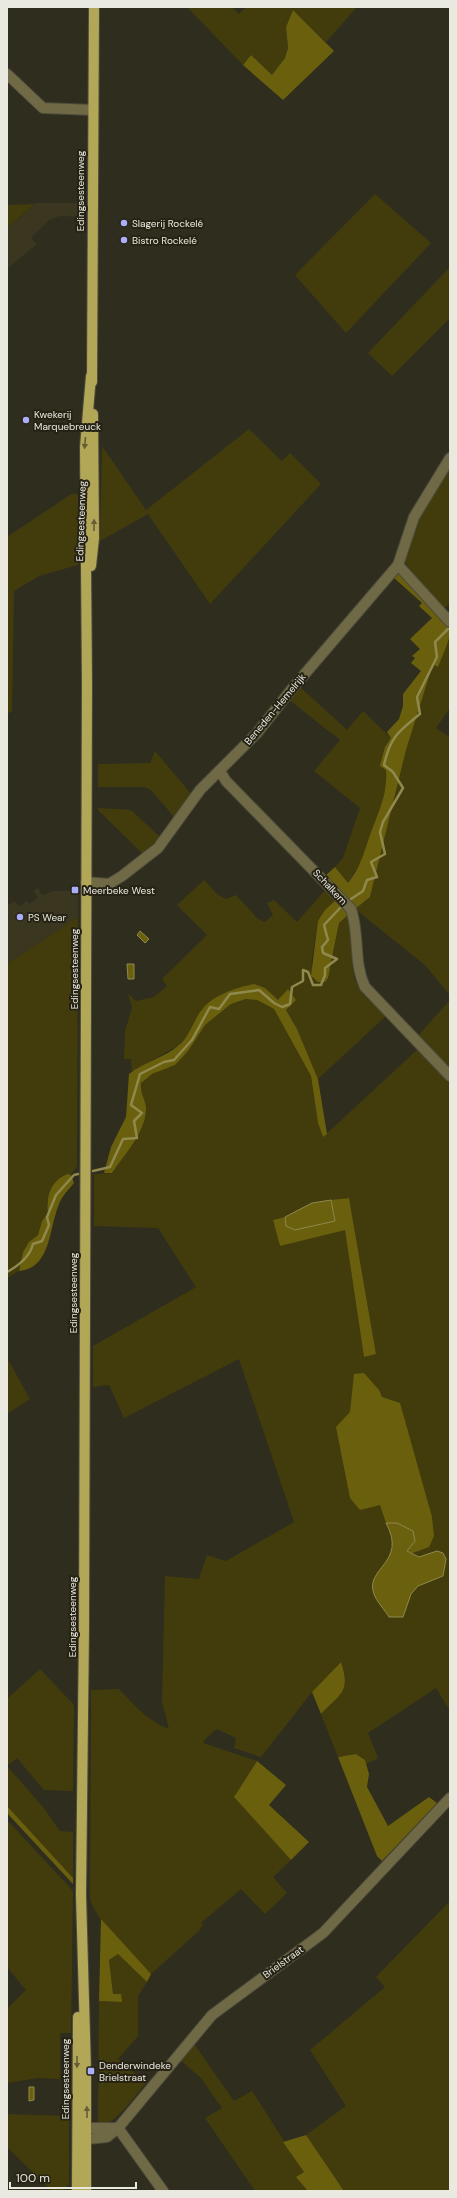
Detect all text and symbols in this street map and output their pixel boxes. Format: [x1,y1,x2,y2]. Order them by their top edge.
street label: Edingsesteenweg [74,150,87,231]
place label: Slagerij Rockelé [132,217,204,230]
marker: Slagerij Rockelé [119,218,129,228]
place label: Bistro Rockelé [132,234,197,247]
marker: Bistro Rockelé [119,235,129,245]
place label: Kwekerij Marquebreuck [34,408,101,433]
marker: Kwekerij Marquebreuck [21,415,31,425]
one-way arrow [82,437,89,449]
street label: Edingsesteenweg [73,480,89,562]
one-way arrow [91,518,97,531]
street label: Beneden-Hemelrijk [241,671,309,747]
street label: Schalkem [310,866,350,908]
place label: Meerbeke West [83,884,155,897]
marker: Meerbeke West [70,885,80,895]
place label: PS Wear [28,911,67,924]
marker: PS Wear [15,912,25,922]
street label: Edingsesteenweg [68,928,81,1009]
street label: Edingsesteenweg [67,1252,80,1333]
street label: Edingsesteenweg [66,1576,79,1657]
street label: Brielstraat [260,1943,306,1981]
street label: Edingsesteenweg [59,2038,72,2119]
one-way arrow [74,2056,80,2069]
place label: Denderwindeke Brielstraat [99,2059,171,2084]
marker: Denderwindeke Brielstraat [86,2066,96,2076]
one-way arrow [84,2105,90,2118]
scale bar [10,2164,136,2190]
text: 100 m [16,2170,50,2186]

